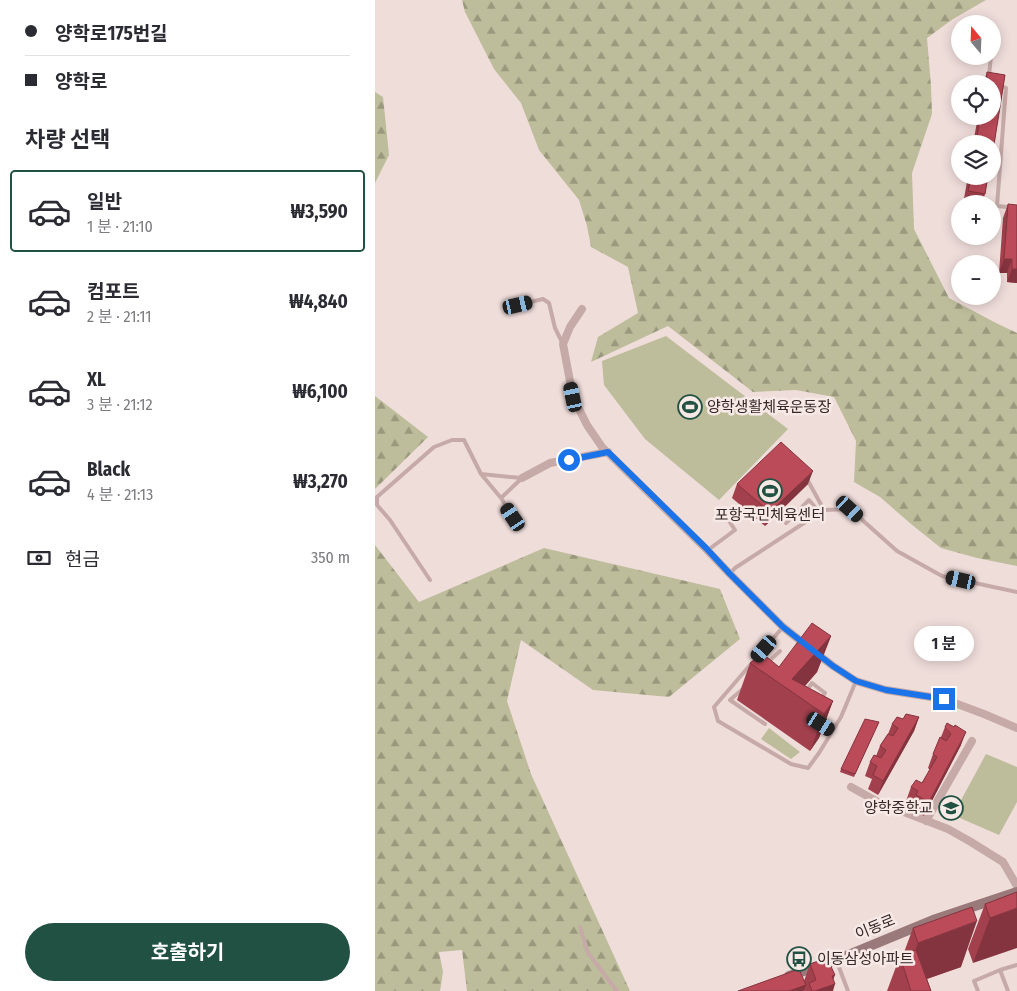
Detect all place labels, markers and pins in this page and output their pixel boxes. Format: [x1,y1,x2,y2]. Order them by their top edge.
sports icon: 양학생활체육운동장 [677,394,703,420]
place label: 양학생활체육운동장 [707,398,831,416]
sports icon: 포항국민체육센터 [757,478,783,504]
place label: 포항국민체육센터 [715,506,825,524]
school or university icon: 양학중학교 [938,795,964,821]
place label: 양학중학교 [864,799,933,817]
bus stop icon: 이동삼성아파트 [786,946,812,972]
place label: 이동삼성아파트 [817,950,914,968]

